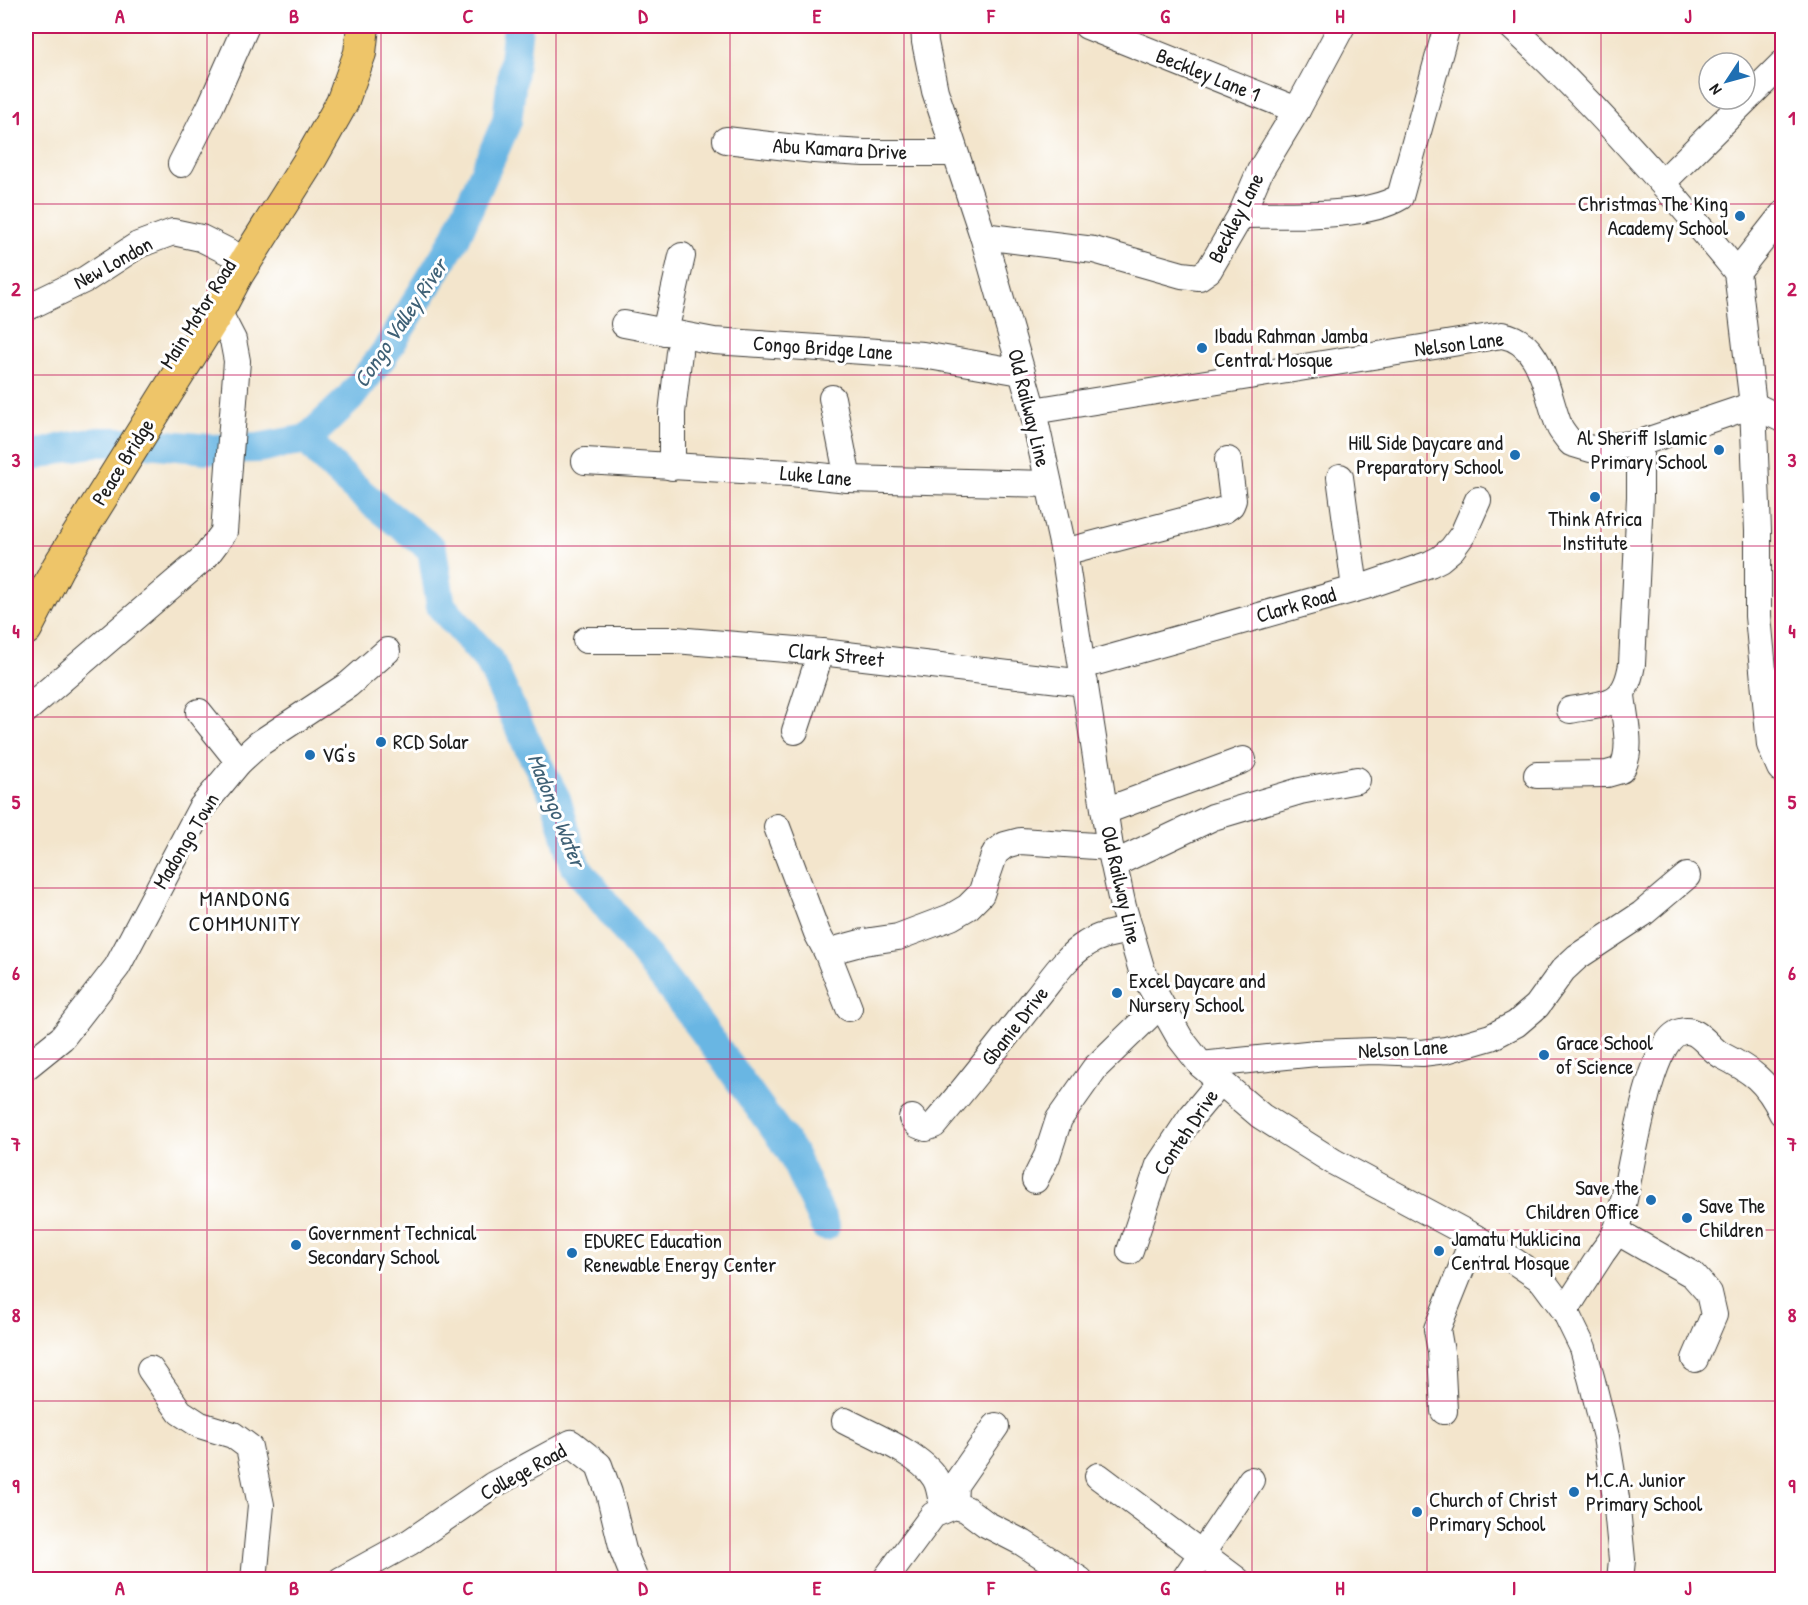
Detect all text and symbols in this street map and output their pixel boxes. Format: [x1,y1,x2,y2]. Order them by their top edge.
text: A [115,2,125,29]
text: B [289,2,299,29]
text: C [463,2,474,29]
text: D [638,2,648,29]
text: E [813,2,822,29]
text: F [986,2,996,29]
text: G [1160,2,1170,29]
text: H [1335,2,1345,29]
text: I [1512,2,1516,29]
text: J [1684,2,1692,29]
street label: Beckley Lane 1 [1152,41,1265,109]
north arrow [1697,51,1757,111]
text: N [1703,80,1726,100]
text: 1 [12,104,20,131]
text: 1 [1788,104,1796,131]
street label: Abu Kamara Drive [772,131,908,167]
street label: Beckley Lane [1201,168,1271,268]
place label: Christmas The King Academy School [1578,189,1728,242]
marker: Christmas The King Academy School [1733,209,1747,223]
street label: New London [68,229,157,296]
water label: Congo Valley River [346,251,456,393]
street label: Main Motor Road [152,254,243,374]
text: 2 [11,275,21,302]
text: 2 [1787,275,1797,302]
place label: Ibadu Rahman Jamba Central Mosque [1214,321,1368,374]
street label: Nelson Lane [1413,324,1505,363]
street label: Congo Bridge Lane [752,328,894,367]
marker: Ibadu Rahman Jamba Central Mosque [1195,341,1209,355]
street label: Old Railway Line [1001,346,1058,470]
street label: Peace Bridge [84,413,161,511]
place label: Al Sheriff Islamic Primary School [1577,423,1708,476]
place label: Hill Side Daycare and Preparatory School [1348,428,1503,481]
marker: Al Sheriff Islamic Primary School [1712,443,1726,457]
text: 3 [12,446,21,473]
text: 3 [1788,446,1797,473]
marker: Hill Side Daycare and Preparatory School [1508,448,1522,462]
street label: Luke Lane [779,458,853,493]
marker: Think Africa Institute [1588,490,1602,504]
place label: Think Africa Institute [1548,504,1642,557]
street label: Clark Road [1253,579,1339,630]
text: 4 [12,617,20,644]
text: 4 [1788,617,1796,644]
street label: Clark Street [787,635,886,674]
place label: RCD Solar [393,727,469,756]
marker: RCD Solar [374,735,388,749]
place label: VG's [322,740,355,769]
marker: VG's [303,748,317,762]
water label: Madongo Water [521,749,594,873]
street label: Madongo Town [146,787,226,894]
text: 5 [12,788,21,815]
text: 5 [1788,788,1797,815]
street label: Old Railway Line [1094,823,1149,947]
district label: MANDONG COMMUNITY [189,883,301,938]
text: 6 [12,959,20,986]
text: 6 [1788,959,1796,986]
place label: Excel Daycare and Nursery School [1129,966,1265,1019]
street label: Gbanie Drive [974,980,1055,1072]
marker: Excel Daycare and Nursery School [1110,986,1124,1000]
place label: Grace School of Science [1556,1028,1653,1081]
street label: Nelson Lane [1357,1032,1449,1065]
marker: Grace School of Science [1537,1048,1551,1062]
street label: Conteh Drive [1146,1083,1225,1181]
text: 7 [10,1130,21,1157]
text: 7 [1786,1130,1797,1157]
place label: Save the Children Office [1526,1173,1639,1226]
place label: Save The Children [1699,1191,1765,1244]
marker: Save the Children Office [1644,1193,1658,1207]
marker: Save The Children [1680,1211,1694,1225]
place label: Government Technical Secondary School [308,1218,477,1271]
place label: Jamatu Muklicina Central Mosque [1451,1224,1580,1277]
place label: EDUREC Education Renewable Energy Center [584,1226,776,1279]
marker: Government Technical Secondary School [289,1238,303,1252]
marker: Jamatu Muklicina Central Mosque [1432,1244,1446,1258]
marker: EDUREC Education Renewable Energy Center [565,1246,579,1260]
text: 8 [12,1301,21,1328]
text: 8 [1788,1301,1797,1328]
street label: College Road [474,1436,571,1507]
place label: M.C.A. Junior Primary School [1586,1465,1703,1518]
text: 9 [12,1472,20,1499]
text: 9 [1788,1472,1796,1499]
place label: Church of Christ Primary School [1429,1485,1558,1538]
marker: M.C.A. Junior Primary School [1567,1485,1581,1499]
marker: Church of Christ Primary School [1410,1505,1424,1519]
text: A [115,1574,125,1601]
text: B [289,1574,299,1601]
text: C [463,1574,474,1601]
text: D [638,1574,648,1601]
text: E [813,1574,822,1601]
text: F [986,1574,996,1601]
text: G [1160,1574,1170,1601]
text: H [1335,1574,1345,1601]
text: I [1512,1574,1516,1601]
text: J [1684,1574,1692,1601]

